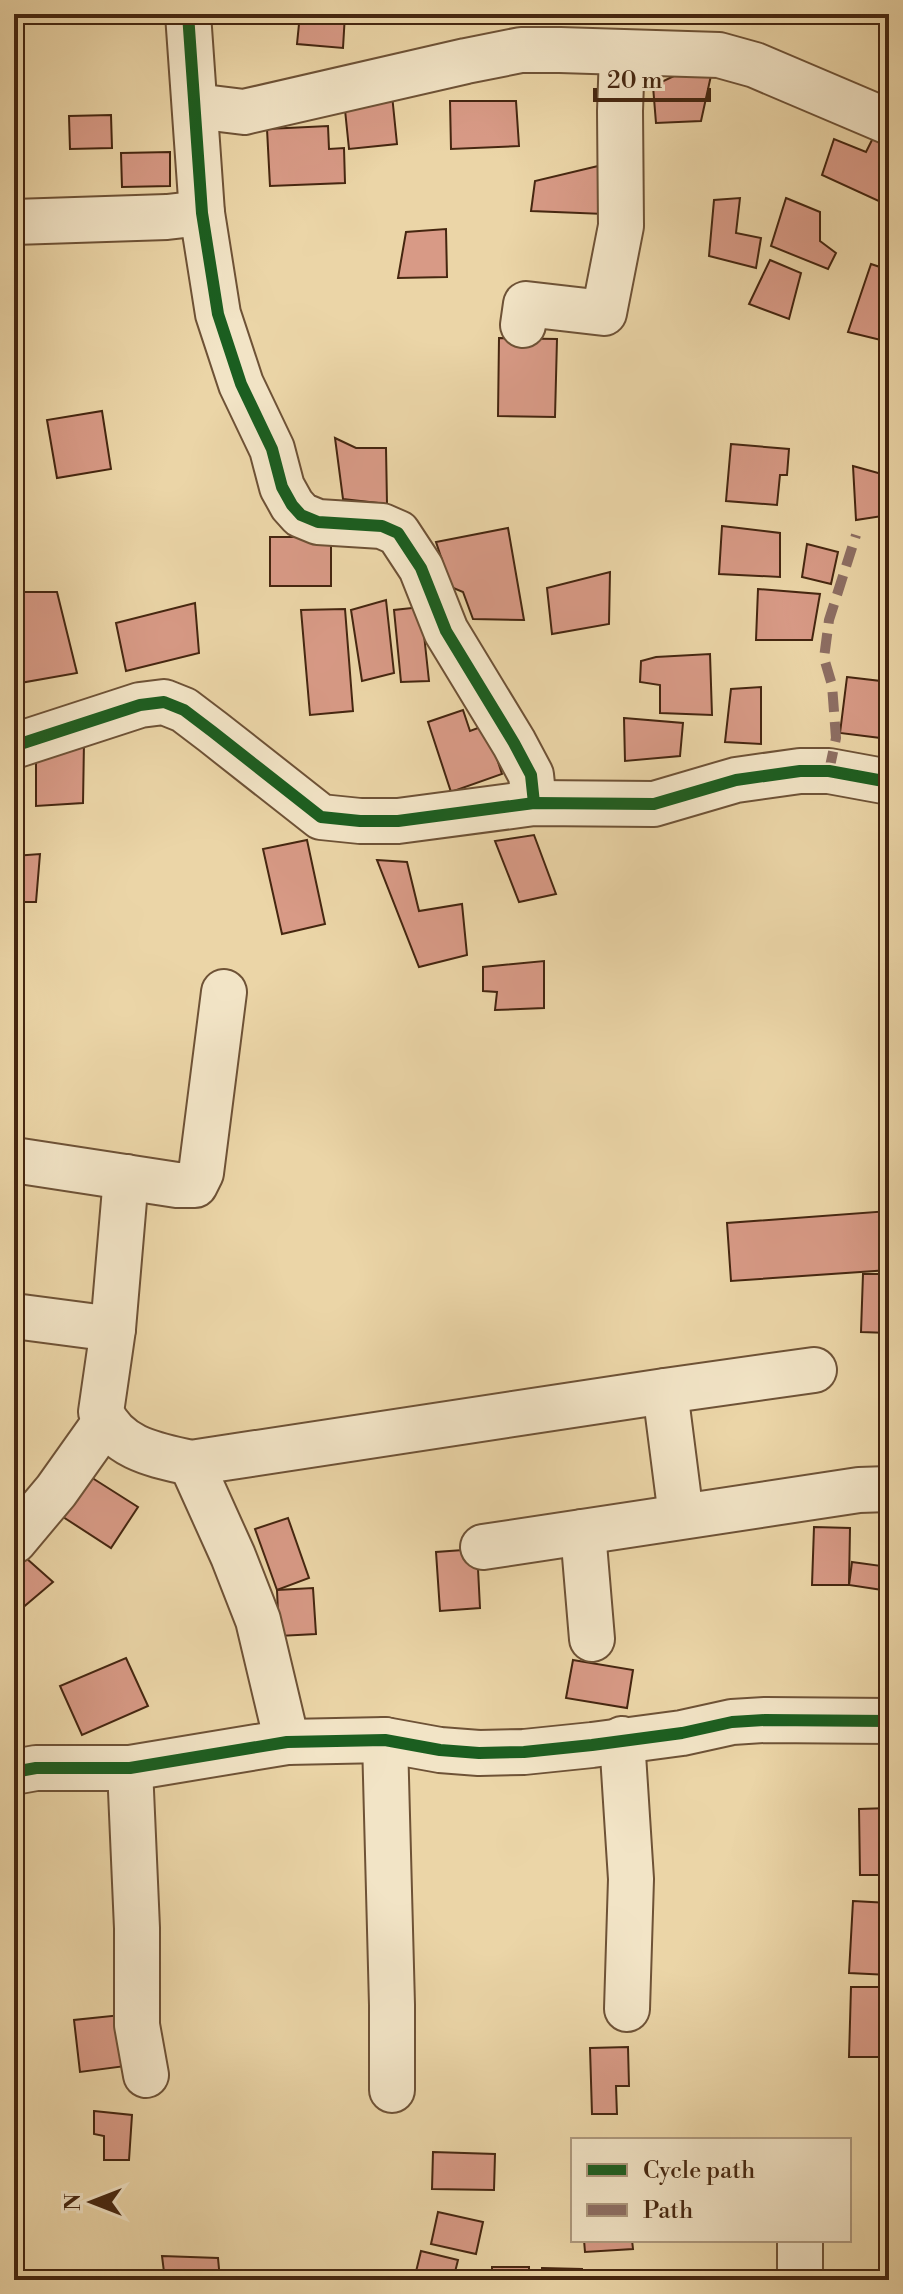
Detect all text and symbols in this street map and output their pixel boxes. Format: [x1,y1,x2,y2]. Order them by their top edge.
scale bar [595,52,709,102]
text: 20 m [607,66,663,96]
legend [571,2138,851,2242]
text: Cycle path [643,2156,755,2186]
north arrow [52,2162,132,2242]
text: N [60,2193,87,2211]
text: Path [643,2196,693,2226]

